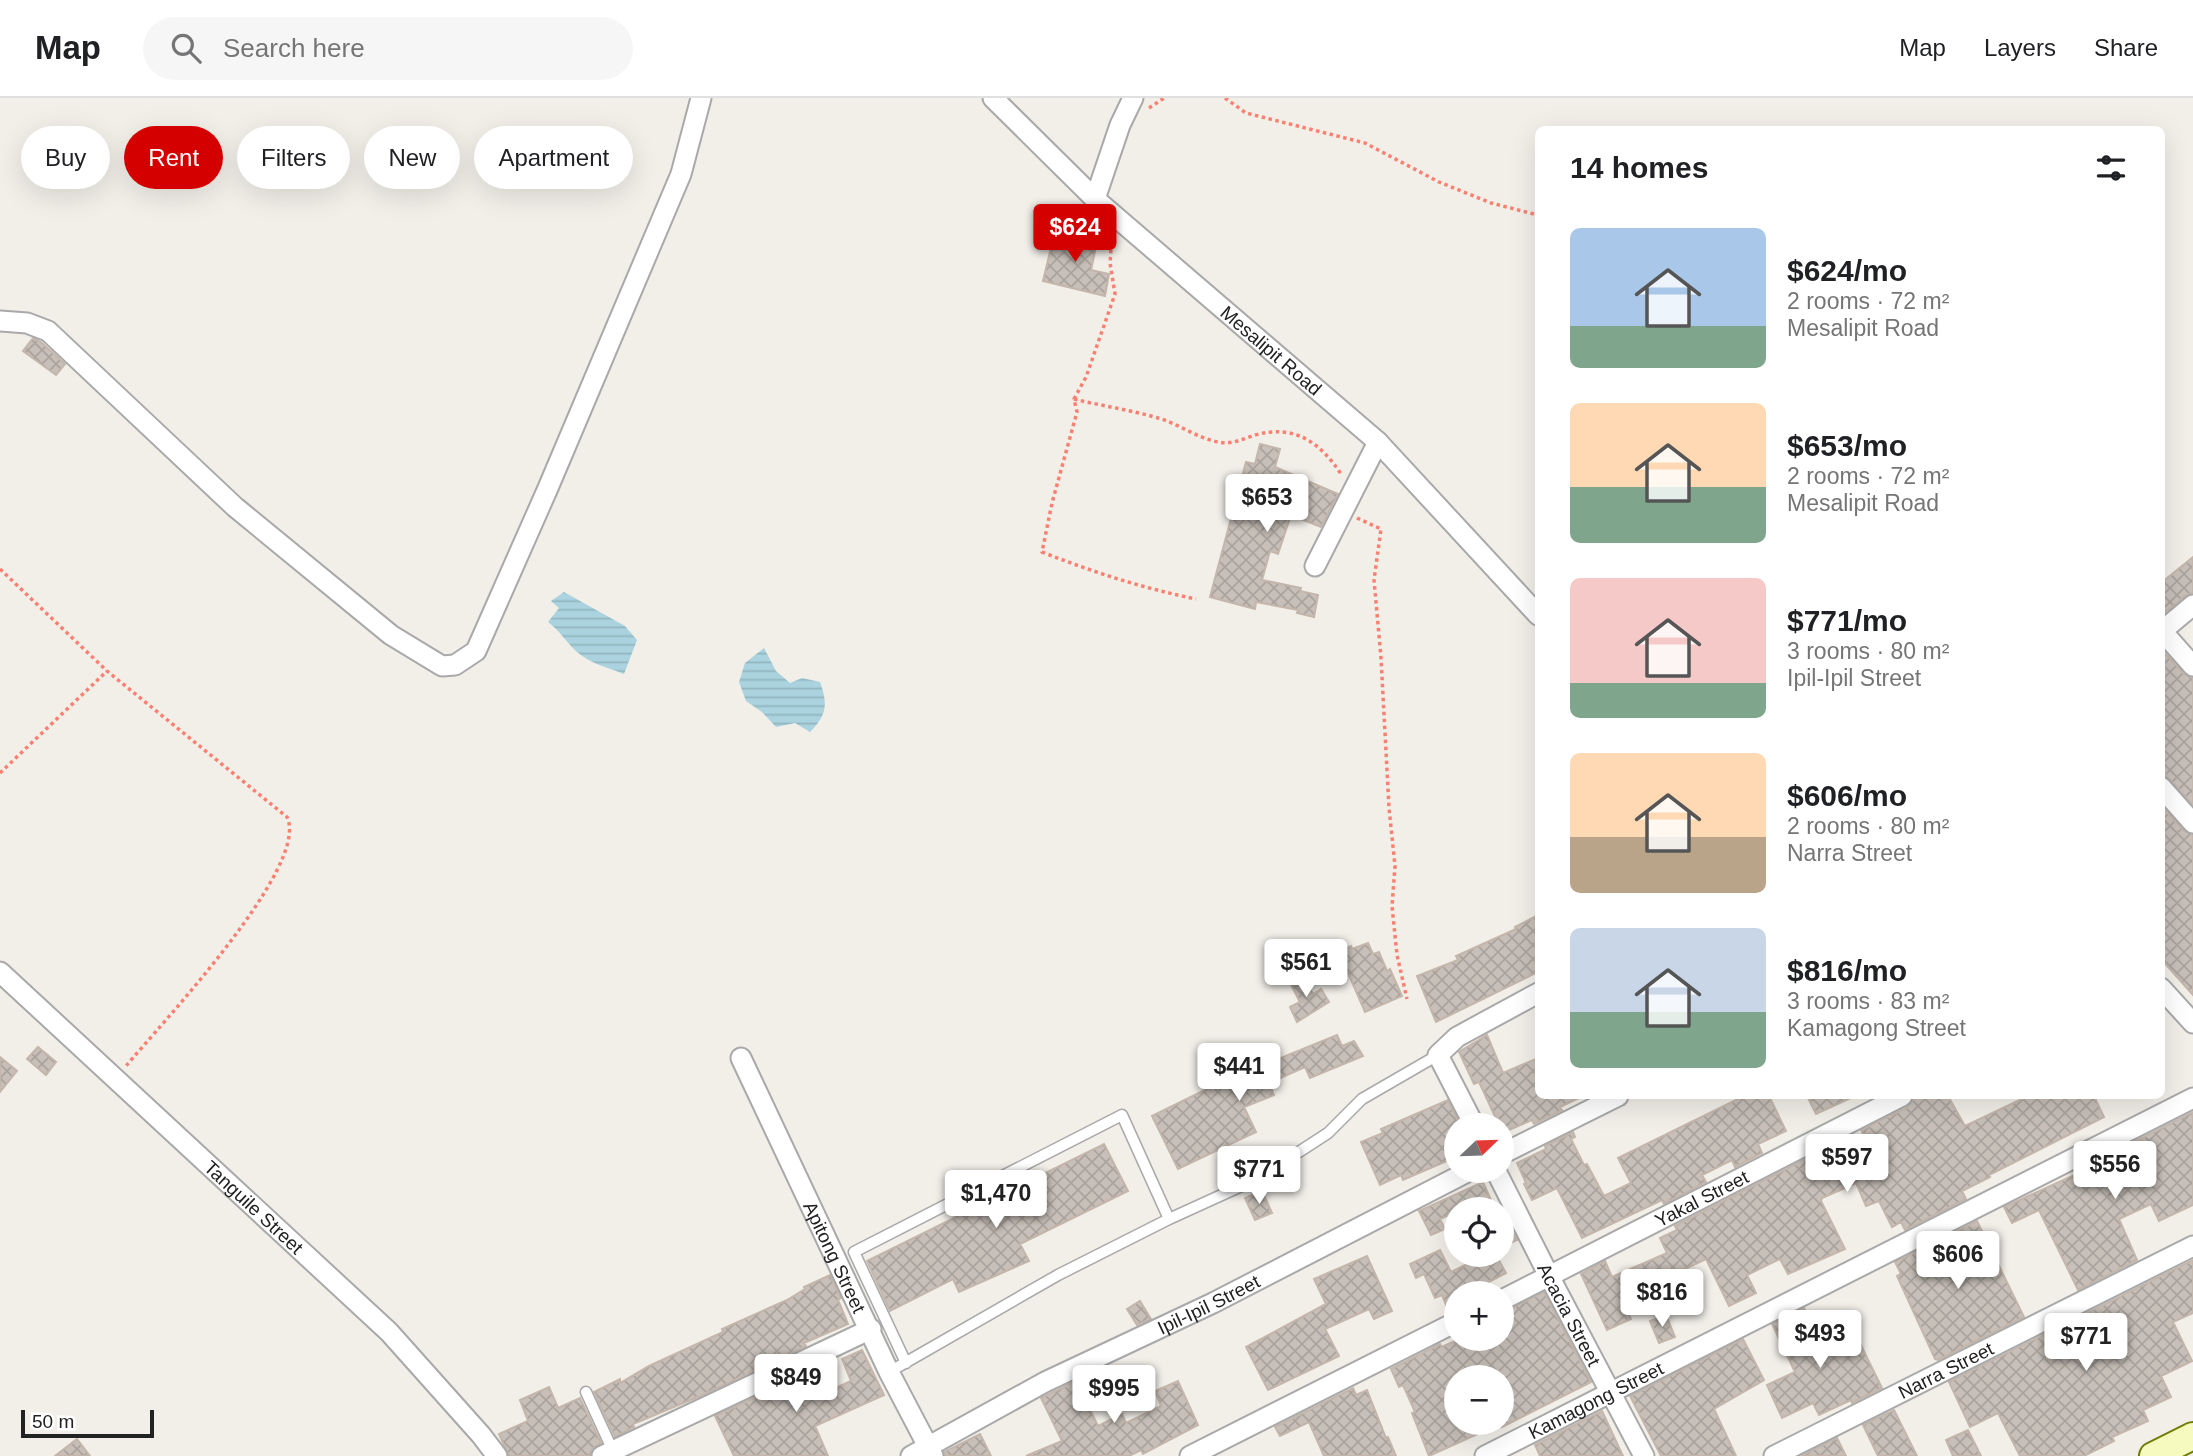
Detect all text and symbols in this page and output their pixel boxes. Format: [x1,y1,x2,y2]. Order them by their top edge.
search box [143,17,633,80]
text: Map [35,29,101,66]
icon: search [167,29,205,67]
text: Search here [223,33,365,63]
text: Map [1899,34,1946,61]
text: Layers [1984,34,2056,61]
text: Share [2094,34,2158,61]
chip: Buy [21,126,110,189]
chip: Rent [124,126,223,189]
chip: Filters [237,126,350,189]
chip: New [364,126,460,189]
chip: Apartment [474,126,633,189]
icon: filters [2092,149,2130,187]
text: 14 homes [1570,151,1708,184]
pin: $624 [1034,204,1116,264]
text: $624 [1049,214,1101,240]
text: $624/mo [1787,254,1907,287]
icon: home [1626,256,1710,340]
text: 2 rooms · 72 m² [1787,288,1949,314]
street label: Mesalipit Road [1216,302,1326,400]
text: Mesalipit Road [1787,315,1939,341]
text: $653/mo [1787,429,1907,462]
icon: home [1626,431,1710,515]
text: 2 rooms · 72 m² [1787,463,1949,489]
pin: $653 [1226,474,1308,534]
text: $653 [1241,484,1293,510]
text: Mesalipit Road [1787,490,1939,516]
text: $771/mo [1787,604,1907,637]
icon: home [1626,606,1710,690]
text: 3 rooms · 80 m² [1787,638,1949,664]
text: Ipil-Ipil Street [1787,665,1921,691]
text: $606/mo [1787,779,1907,812]
icon: home [1626,781,1710,865]
text: 2 rooms · 80 m² [1787,813,1949,839]
text: Narra Street [1787,840,1912,866]
pin: $561 [1265,940,1347,999]
text: $561 [1280,949,1332,975]
text: $816/mo [1787,954,1907,987]
icon: home [1626,956,1710,1040]
text: 3 rooms · 83 m² [1787,988,1949,1014]
text: Kamagong Street [1787,1015,1966,1041]
pin: $441 [1198,1044,1280,1103]
text: $441 [1213,1053,1265,1079]
north arrow [1444,1113,1514,1183]
map controls [1444,1113,1514,1435]
pin: $597 [1806,1134,1888,1194]
pin: $556 [2074,1142,2156,1201]
text: $597 [1821,1144,1873,1170]
pin: $771 [1218,1146,1300,1206]
text: $556 [2089,1151,2141,1177]
text: $771 [1233,1156,1285,1182]
street label: Tanguile Street [200,1157,308,1259]
street label: Yakal Street [1651,1166,1753,1231]
pin: $1,470 [939,1170,1053,1230]
text: $1,470 [961,1180,1031,1206]
button: locate [1444,1197,1514,1267]
street label: Apitong Street [799,1198,870,1317]
pin: $606 [1917,1232,1999,1291]
text: $606 [1932,1241,1984,1267]
street label: Acacia Street [1533,1260,1605,1370]
pin: $816 [1621,1270,1703,1329]
street label: Ipil-Ipil Street [1154,1271,1264,1339]
text: $816 [1636,1279,1688,1305]
button: + [1444,1281,1514,1351]
pin: $493 [1779,1310,1861,1370]
pin: $771 [2045,1314,2127,1373]
text: $493 [1794,1320,1846,1346]
text: $771 [2060,1323,2112,1349]
street label: Narra Street [1895,1338,1998,1403]
pin: $849 [755,1354,837,1414]
street label: Kamagong Street [1525,1357,1667,1443]
text: $849 [770,1364,822,1390]
button: − [1444,1365,1514,1435]
pin: $995 [1073,1366,1155,1425]
text: $995 [1088,1375,1140,1401]
scale bar [21,1407,154,1439]
text: 50 m [32,1411,74,1432]

